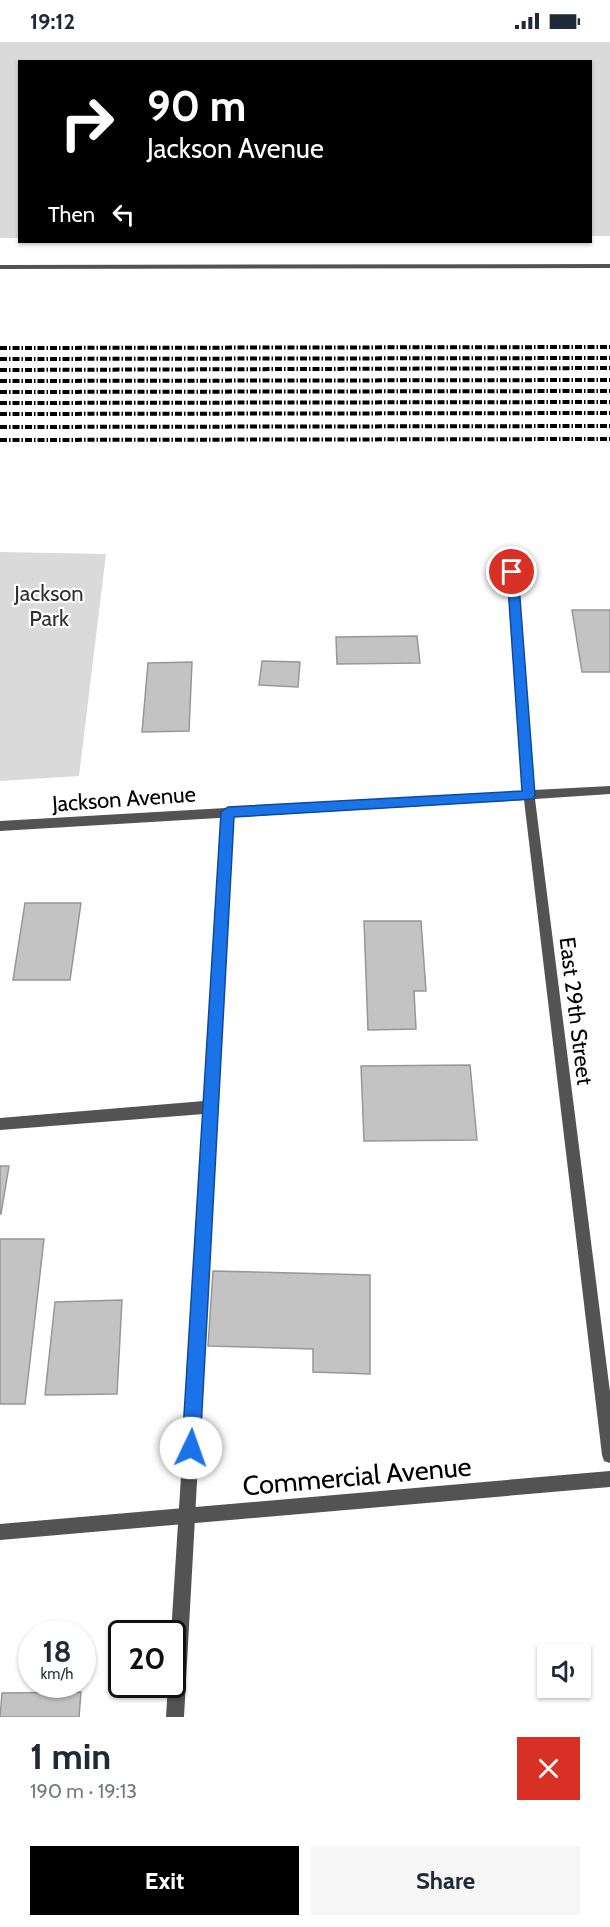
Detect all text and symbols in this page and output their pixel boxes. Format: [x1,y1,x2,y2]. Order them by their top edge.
text: 19:12 [30,8,75,35]
text: 90 m [147,80,246,132]
icon: right [48,84,126,162]
text: Jackson Avenue [147,132,324,165]
icon: left [107,198,140,231]
text: Then [48,201,95,228]
pin [486,546,537,597]
icon: arrive [495,555,528,588]
park label: Jackson Park [13,580,84,632]
street label: Jackson Avenue [50,781,197,818]
street label: East 29th Street [554,935,599,1087]
position arrow [159,1416,223,1480]
street label: Commercial Avenue [241,1450,473,1502]
speed limit sign: 20 [108,1620,186,1698]
text: 18 [42,1633,72,1670]
map controls [537,1644,591,1698]
button: sound [537,1644,591,1698]
text: km/h [41,1665,73,1683]
text: 1 min [30,1734,111,1778]
button: close [517,1737,580,1800]
text: 190 m · 19:13 [30,1779,137,1803]
button: Exit [30,1846,299,1915]
button: Share [311,1846,580,1915]

